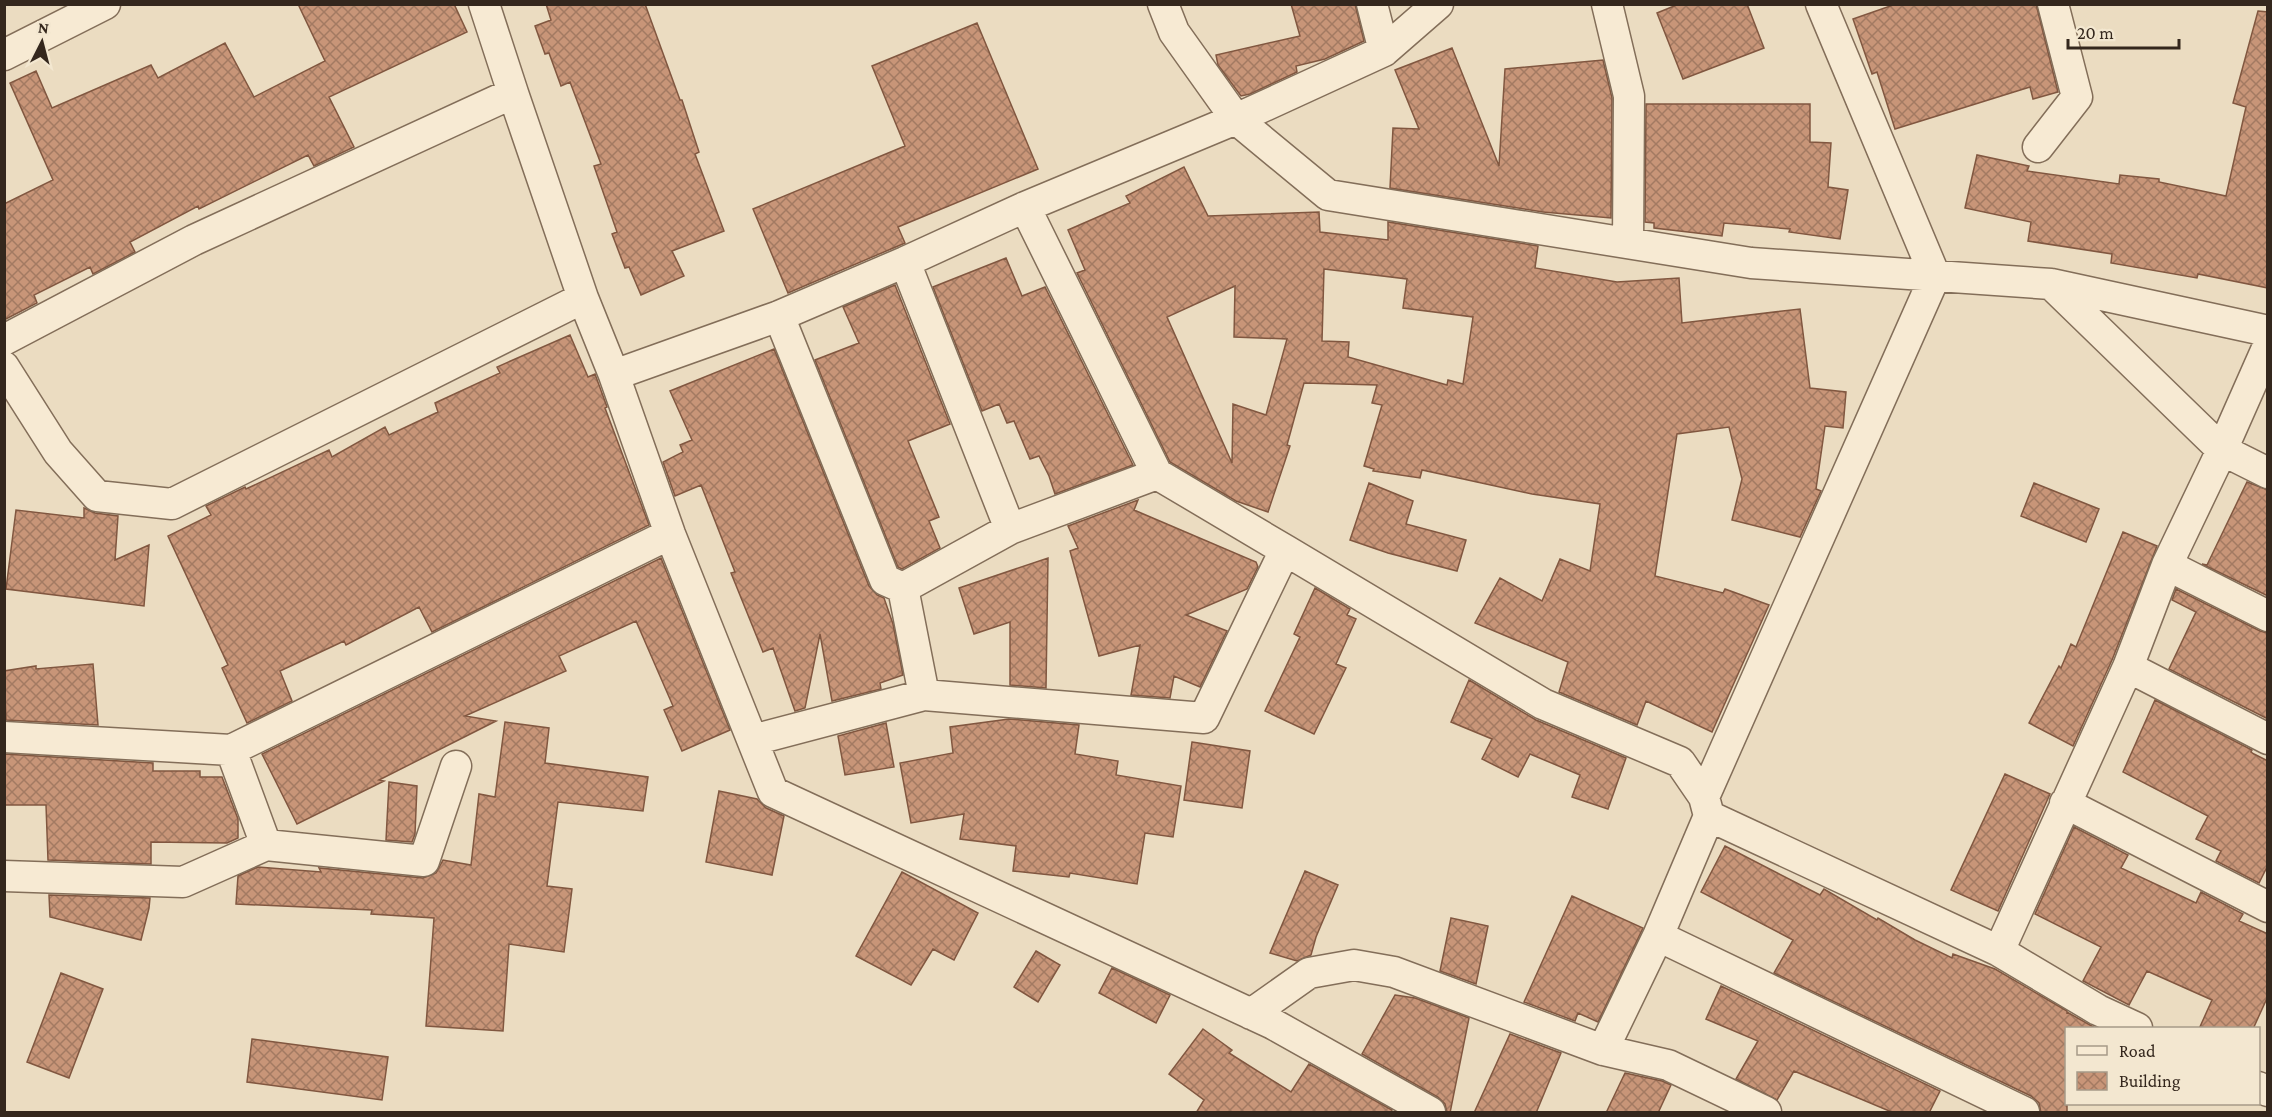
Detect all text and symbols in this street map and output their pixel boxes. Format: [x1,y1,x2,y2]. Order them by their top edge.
north arrow [12,12,72,72]
scale bar [2068,12,2179,50]
text: N [37,19,50,37]
text: 20 m [2077,23,2114,43]
legend [2065,1027,2260,1105]
text: Road [2119,1041,2156,1061]
text: Building [2119,1071,2181,1091]

